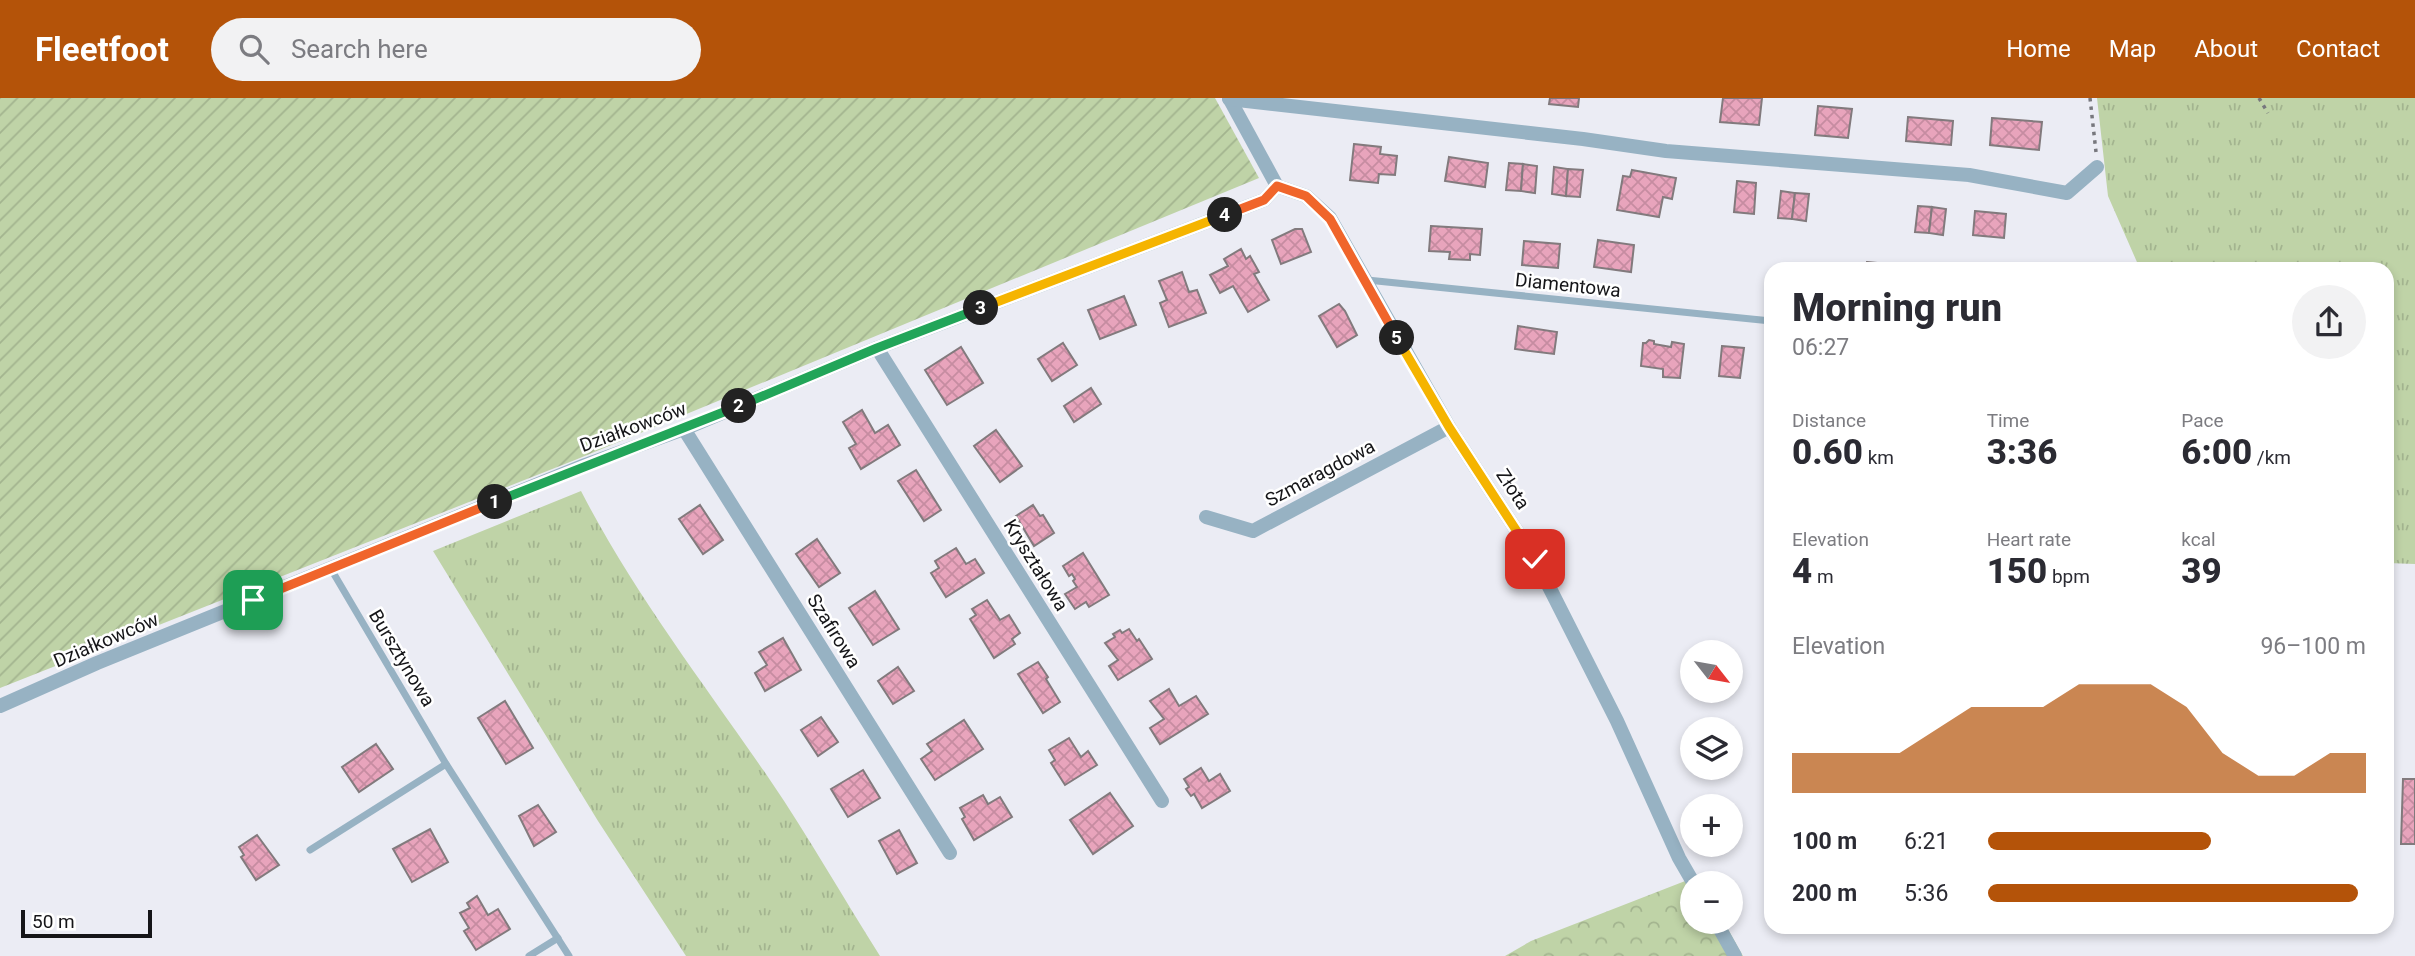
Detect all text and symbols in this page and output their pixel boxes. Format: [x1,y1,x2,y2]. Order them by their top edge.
search box [211,18,701,81]
text: Fleetfoot [35,30,169,69]
icon: search [235,30,273,68]
text: Search here [291,34,428,64]
text: Home [2006,35,2071,63]
text: Map [2109,35,2156,63]
text: About [2194,35,2258,63]
text: Contact [2296,35,2380,63]
pin: 4 [1208,198,1242,232]
text: 4 [1219,203,1230,226]
street label: Diamentowa [1514,268,1622,302]
button: share [2292,285,2366,359]
text: Morning run [1792,286,2002,330]
pin: 3 [964,290,998,326]
text: 3 [975,296,986,319]
pin: 5 [1380,320,1414,356]
text: 5 [1391,326,1402,349]
text: 06:27 [1792,334,1849,361]
pin: 2 [722,388,756,424]
text: 2 [733,394,744,417]
street label: Działkowców [577,397,689,457]
text: Distance [1792,409,1866,432]
text: Time [1987,409,2029,432]
text: Pace [2181,409,2224,432]
text: 0.60 [1792,432,1863,473]
text: 3:36 [1987,432,2057,473]
text: 6:00 [2181,432,2252,473]
street label: Szmaragdowa [1261,434,1379,512]
text: km [1863,446,1894,469]
text: /km [2252,446,2291,469]
street label: Złota [1491,464,1535,514]
pin: 1 [477,484,512,520]
text: 1 [489,490,500,513]
street label: Kryształowa [999,515,1073,615]
text: Elevation [1792,528,1869,551]
text: Heart rate [1987,528,2071,551]
text: kcal [2181,528,2216,551]
pin [1505,529,1565,589]
icon: check [1516,540,1554,578]
text: 4 [1792,551,1812,592]
text: 150 [1987,551,2047,592]
text: 39 [2181,551,2222,592]
text: m [1812,565,1834,588]
text: bpm [2047,565,2090,588]
pin [223,570,283,630]
icon: arrive [234,581,272,619]
street label: Szafirowa [802,590,866,672]
street label: Bursztynowa [364,605,440,711]
street label: Działkowców [50,608,162,672]
text: Elevation [1792,633,1885,660]
text: 96–100 m [2260,633,2366,660]
north arrow [1680,640,1743,704]
map controls [1680,640,1743,934]
button: layers [1680,717,1743,780]
button: + [1680,794,1743,857]
text: 100 m [1792,828,1857,855]
text: 6:21 [1904,828,1948,855]
button: − [1680,871,1743,934]
text: 200 m [1792,880,1857,907]
text: 5:36 [1904,880,1948,907]
scale bar [21,907,152,939]
text: 50 m [32,910,75,933]

